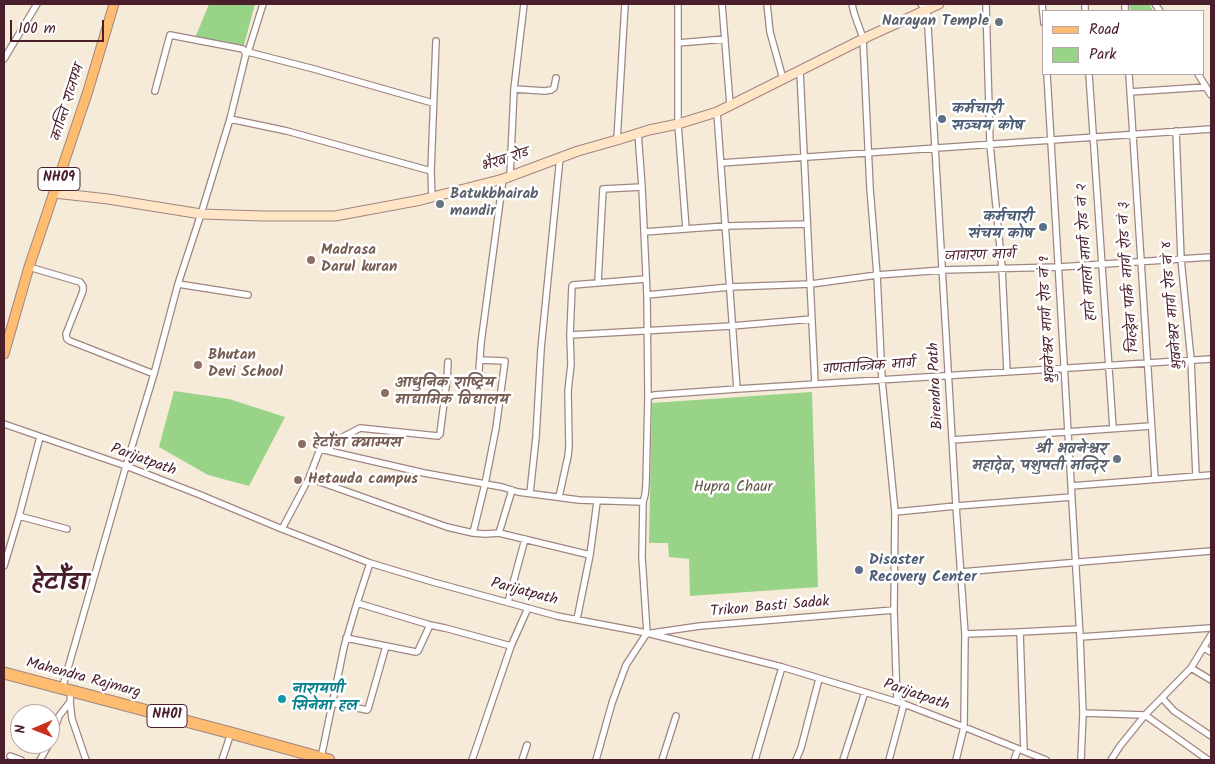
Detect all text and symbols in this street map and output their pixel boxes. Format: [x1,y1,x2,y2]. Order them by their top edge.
scale bar [12,10,106,42]
legend [1042,10,1205,75]
place label: Narayan Temple [882,13,989,31]
marker: Narayan Temple [993,16,1005,28]
text: 100 m [18,17,56,41]
text: Road [1089,18,1119,42]
text: Park [1089,43,1116,67]
street label: कान्ति राजपथ [48,63,90,143]
place label: कर्मचारी सञ्चय कोष [952,101,1023,136]
marker: कर्मचारी सञ्चय कोष [936,113,948,125]
street label: भैरव रोड [480,145,532,177]
road number: NH09 [38,168,80,190]
street label: हाते मालो मार्ग रोड नं २ [1074,182,1102,322]
place label: Batukbhairab mandir [450,186,539,221]
marker: Batukbhairab mandir [434,198,446,210]
street label: चिल्ड्रेन पार्क मार्ग रोड नं ३ [1116,201,1144,353]
place label: कर्मचारी संचय कोष [969,209,1033,244]
marker: कर्मचारी संचय कोष [1037,221,1049,233]
street label: भुवनेश्वर मार्ग रोड नं ४ [1159,240,1189,370]
place label: Madrasa Darul kuran [321,242,397,277]
street label: जागरण मार्ग [944,247,1016,267]
marker: Madrasa Darul kuran [305,254,317,266]
street label: भुवनेश्वर मार्ग रोड नं १ [1037,255,1061,383]
street label: Birendra Path [926,342,948,430]
place label: Bhutan Devi School [208,347,283,382]
street label: गणतान्त्रिक मार्ग [822,356,916,380]
marker: Bhutan Devi School [192,359,204,371]
place label: आधुनिक राष्ट्रिय माद्यामिक विद्यालय [395,375,509,410]
marker: आधुनिक राष्ट्रिय माद्यामिक विद्यालय [379,387,391,399]
place label: हेटौंडा क्याम्पस [312,435,401,453]
marker: हेटौंडा क्याम्पस [296,438,308,450]
street label: Parijatpath [108,441,178,481]
place label: श्री भुवनेश्वर महादेव, पशुपती मन्दिर [972,441,1107,476]
marker: श्री भुवनेश्वर महादेव, पशुपती मन्दिर [1111,453,1123,465]
place label: Hetauda campus [308,471,418,489]
marker: Hetauda campus [292,474,304,486]
park label: Hupra Chaur [694,479,772,497]
place label: Disaster Recovery Center [869,552,977,587]
marker: Disaster Recovery Center [853,564,865,576]
district label: हेटौँडा [31,571,87,601]
street label: Parijatpath [489,575,559,611]
street label: Trikon Basti Sadak [710,594,830,622]
street label: Mahendra Rajmarg [24,655,142,703]
street label: Parijatpath [881,676,951,716]
place label: नारायणी सिनेमा हल [292,681,357,716]
marker: नारायणी सिनेमा हल [276,693,288,705]
north arrow [10,704,60,754]
road number: NH01 [147,704,187,728]
text: N [10,725,32,734]

